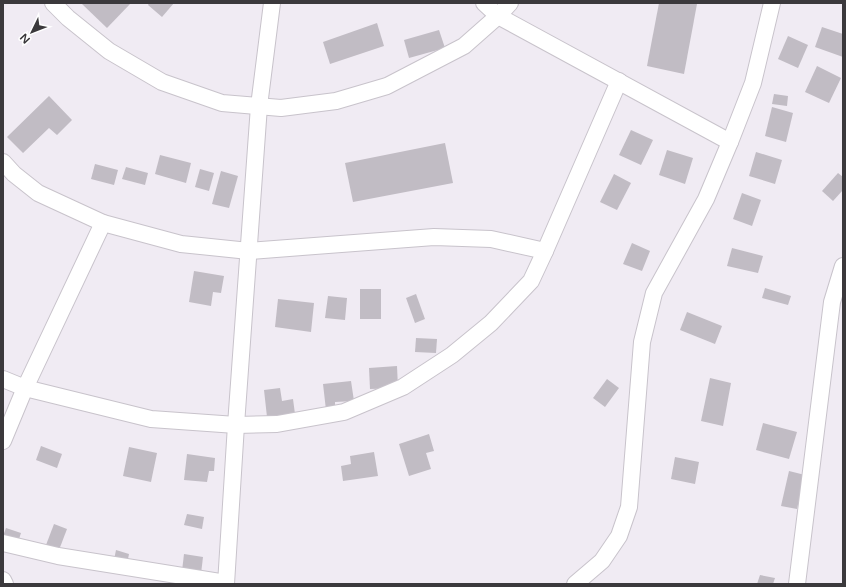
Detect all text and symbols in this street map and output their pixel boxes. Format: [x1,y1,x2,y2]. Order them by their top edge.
north arrow [12,12,52,52]
text: N [17,31,33,46]

